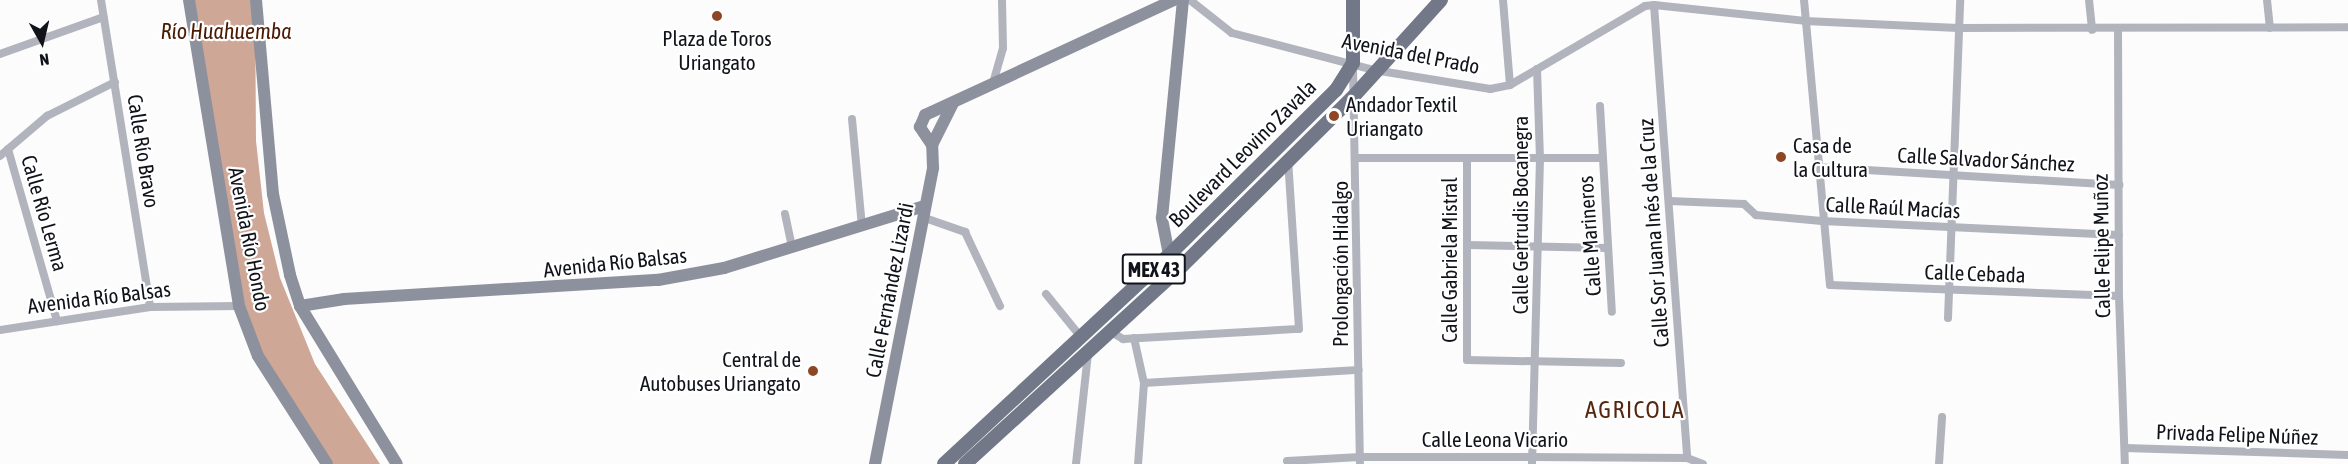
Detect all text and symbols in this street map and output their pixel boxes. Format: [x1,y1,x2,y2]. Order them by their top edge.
marker: Plaza de Toros Uriangato [710,9,724,23]
north arrow [12,12,72,72]
water label: Río Huahuemba [161,19,291,45]
place label: Plaza de Toros Uriangato [662,25,772,75]
street label: Avenida del Prado [1340,27,1482,79]
text: N [39,50,50,69]
street label: Boulevard Leovino Zavala [1163,74,1321,232]
place label: Andador Textil Uriangato [1346,91,1457,141]
street label: Calle Río Bravo [123,93,165,209]
marker: Andador Textil Uriangato [1327,109,1341,123]
street label: Calle Gertrudis Bocanegra [1507,116,1533,314]
street label: Calle Sor Juana Inés de la Cruz [1632,118,1674,348]
place label: Casa de la Cultura [1793,132,1868,182]
street label: Calle Salvador Sánchez [1897,142,2075,176]
marker: Casa de la Cultura [1774,150,1788,164]
street label: Calle Río Lerma [16,152,74,274]
street label: Avenida Río Hondo [224,165,276,313]
street label: Calle Felipe Muñoz [2087,174,2115,318]
street label: Calle Marineros [1572,175,1606,297]
street label: Calle Gabriela Mistral [1436,177,1462,343]
street label: Prolongación Hidalgo [1327,181,1353,347]
street label: Calle Raúl Macías [1825,191,1961,223]
street label: Calle Fernández Lizardi [860,200,918,380]
street label: Avenida Río Balsas [542,242,688,282]
road number: MEX 43 [1121,252,1187,286]
street label: Calle Cebada [1924,259,2026,287]
street label: Avenida Río Balsas [26,276,172,318]
place label: Central de Autobuses Uriangato [640,346,801,396]
marker: Central de Autobuses Uriangato [806,364,820,378]
district label: AGRICOLA [1585,396,1685,424]
street label: Privada Felipe Núñez [2155,419,2319,449]
street label: Calle Leona Vicario [1422,426,1568,452]

